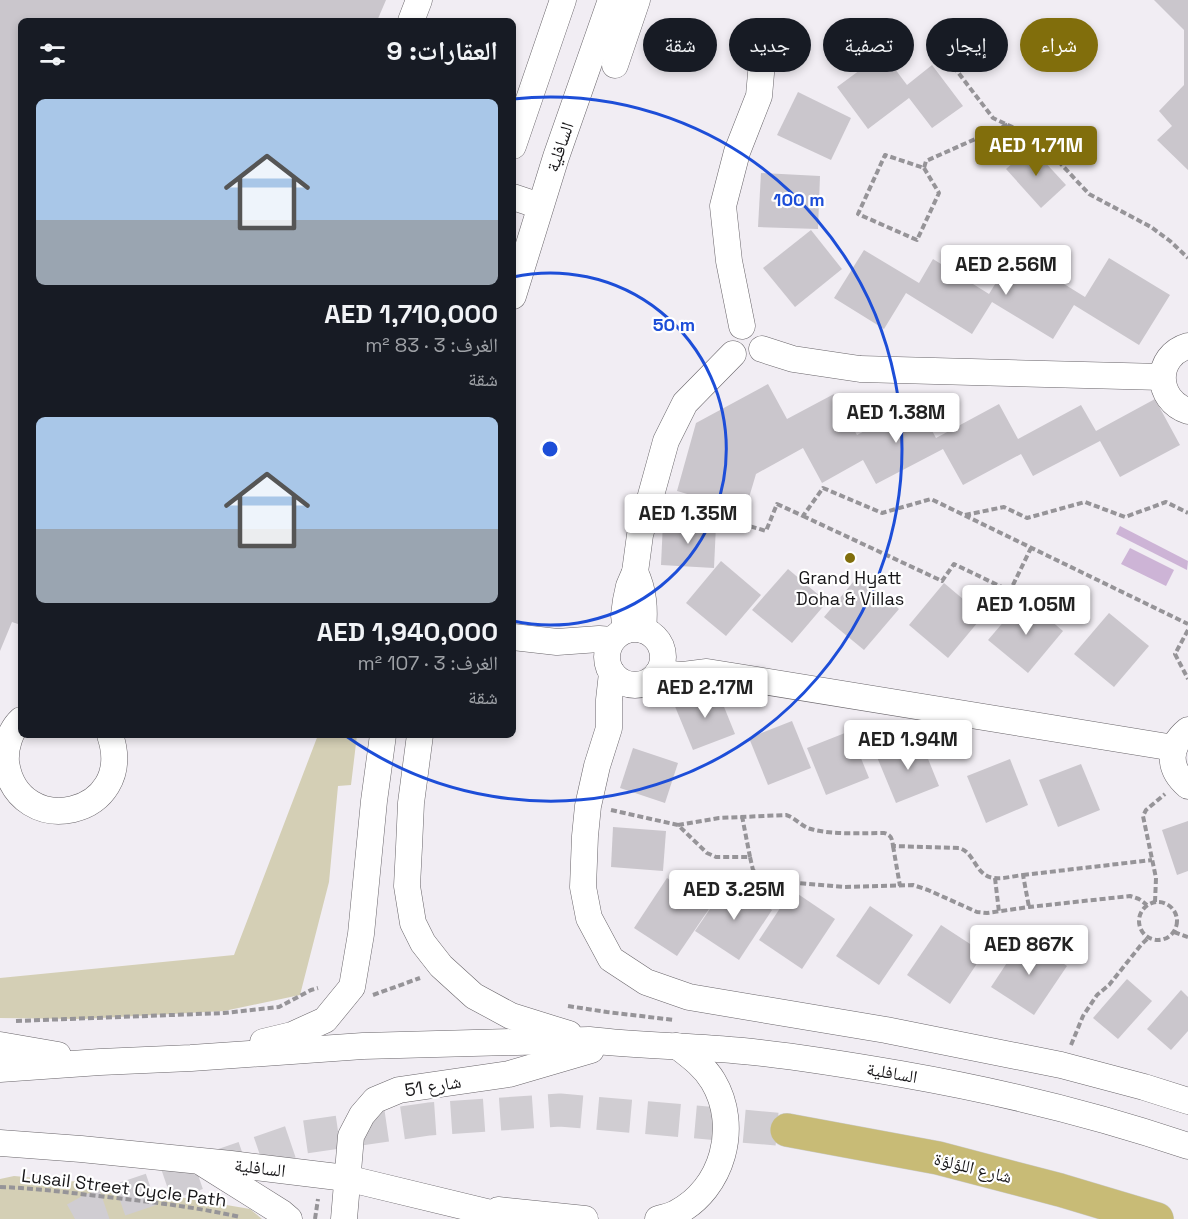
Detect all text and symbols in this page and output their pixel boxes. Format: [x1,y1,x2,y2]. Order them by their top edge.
chip: شقة [643,18,717,72]
chip: جديد [729,18,811,72]
chip: تصفية [823,18,914,72]
chip: إيجار [926,18,1008,72]
chip: شراء [1020,18,1098,72]
text: العقارات: 9 [387,34,498,68]
icon: filters [36,38,69,71]
street label: السافلية [540,119,579,175]
pin: AED 1.71M [967,126,1105,177]
text: AED 1.71M [989,132,1083,158]
icon: home [213,138,321,246]
text: 100 m [773,188,825,211]
pin: AED 2.56M [937,245,1075,296]
text: AED 2.56M [955,251,1057,277]
text: AED 1,710,000 [324,297,498,331]
text: 50 m [653,313,695,336]
text: الغرف: 3 · 83 m² [365,332,498,358]
text: شقة [468,366,498,392]
pin: AED 1.38M [827,393,965,444]
text: AED 1.38M [847,399,945,425]
centre of rings [540,439,560,459]
icon: home [213,456,321,564]
pin: AED 1.35M [619,494,757,545]
text: AED 1.35M [639,500,737,526]
marker: Grand Hyatt Doha & Villas [843,551,857,565]
place label: Grand Hyatt Doha & Villas [796,566,904,610]
pin: AED 1.05M [957,585,1095,636]
text: AED 1.05M [976,591,1076,617]
text: AED 1,940,000 [317,615,498,649]
text: الغرف: 3 · 107 m² [358,650,498,676]
pin: AED 2.17M [636,668,774,719]
text: AED 2.17M [657,674,753,700]
text: شقة [468,684,498,710]
pin: AED 1.94M [839,720,977,771]
text: AED 1.94M [858,726,958,752]
pin: AED 3.25M [665,870,803,921]
text: AED 3.25M [683,876,785,902]
pin: AED 867K [967,925,1091,976]
text: AED 867K [984,931,1074,957]
street label: السافلية [865,1057,919,1088]
street label: شارع 51 [403,1070,463,1101]
street label: شارع اللؤلؤة [932,1147,1014,1188]
street label: السافلية [233,1153,287,1182]
street label: Lusail Street Cycle Path [20,1164,228,1211]

